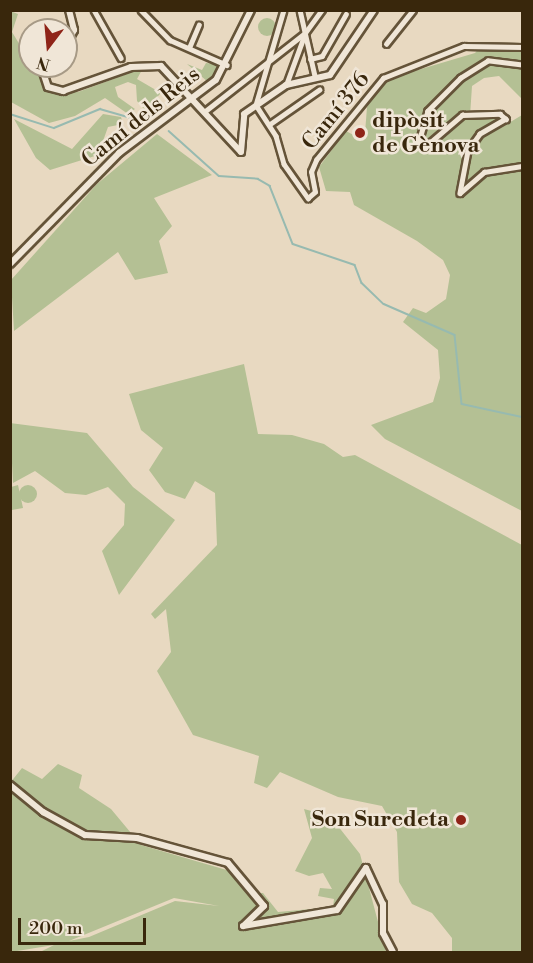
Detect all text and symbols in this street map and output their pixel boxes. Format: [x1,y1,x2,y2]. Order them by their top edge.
north arrow [18,18,78,78]
text: N [35,52,52,75]
street label: Camí dels Reis [76,61,206,173]
street label: Camí 376 [297,67,375,155]
place label: dipòsit de Gènova [372,107,479,158]
marker: dipòsit de Gènova [353,126,367,140]
place label: Son Suredeta [312,807,449,833]
marker: Son Suredeta [454,813,468,827]
scale bar [21,906,148,944]
text: 200 m [29,917,83,940]

